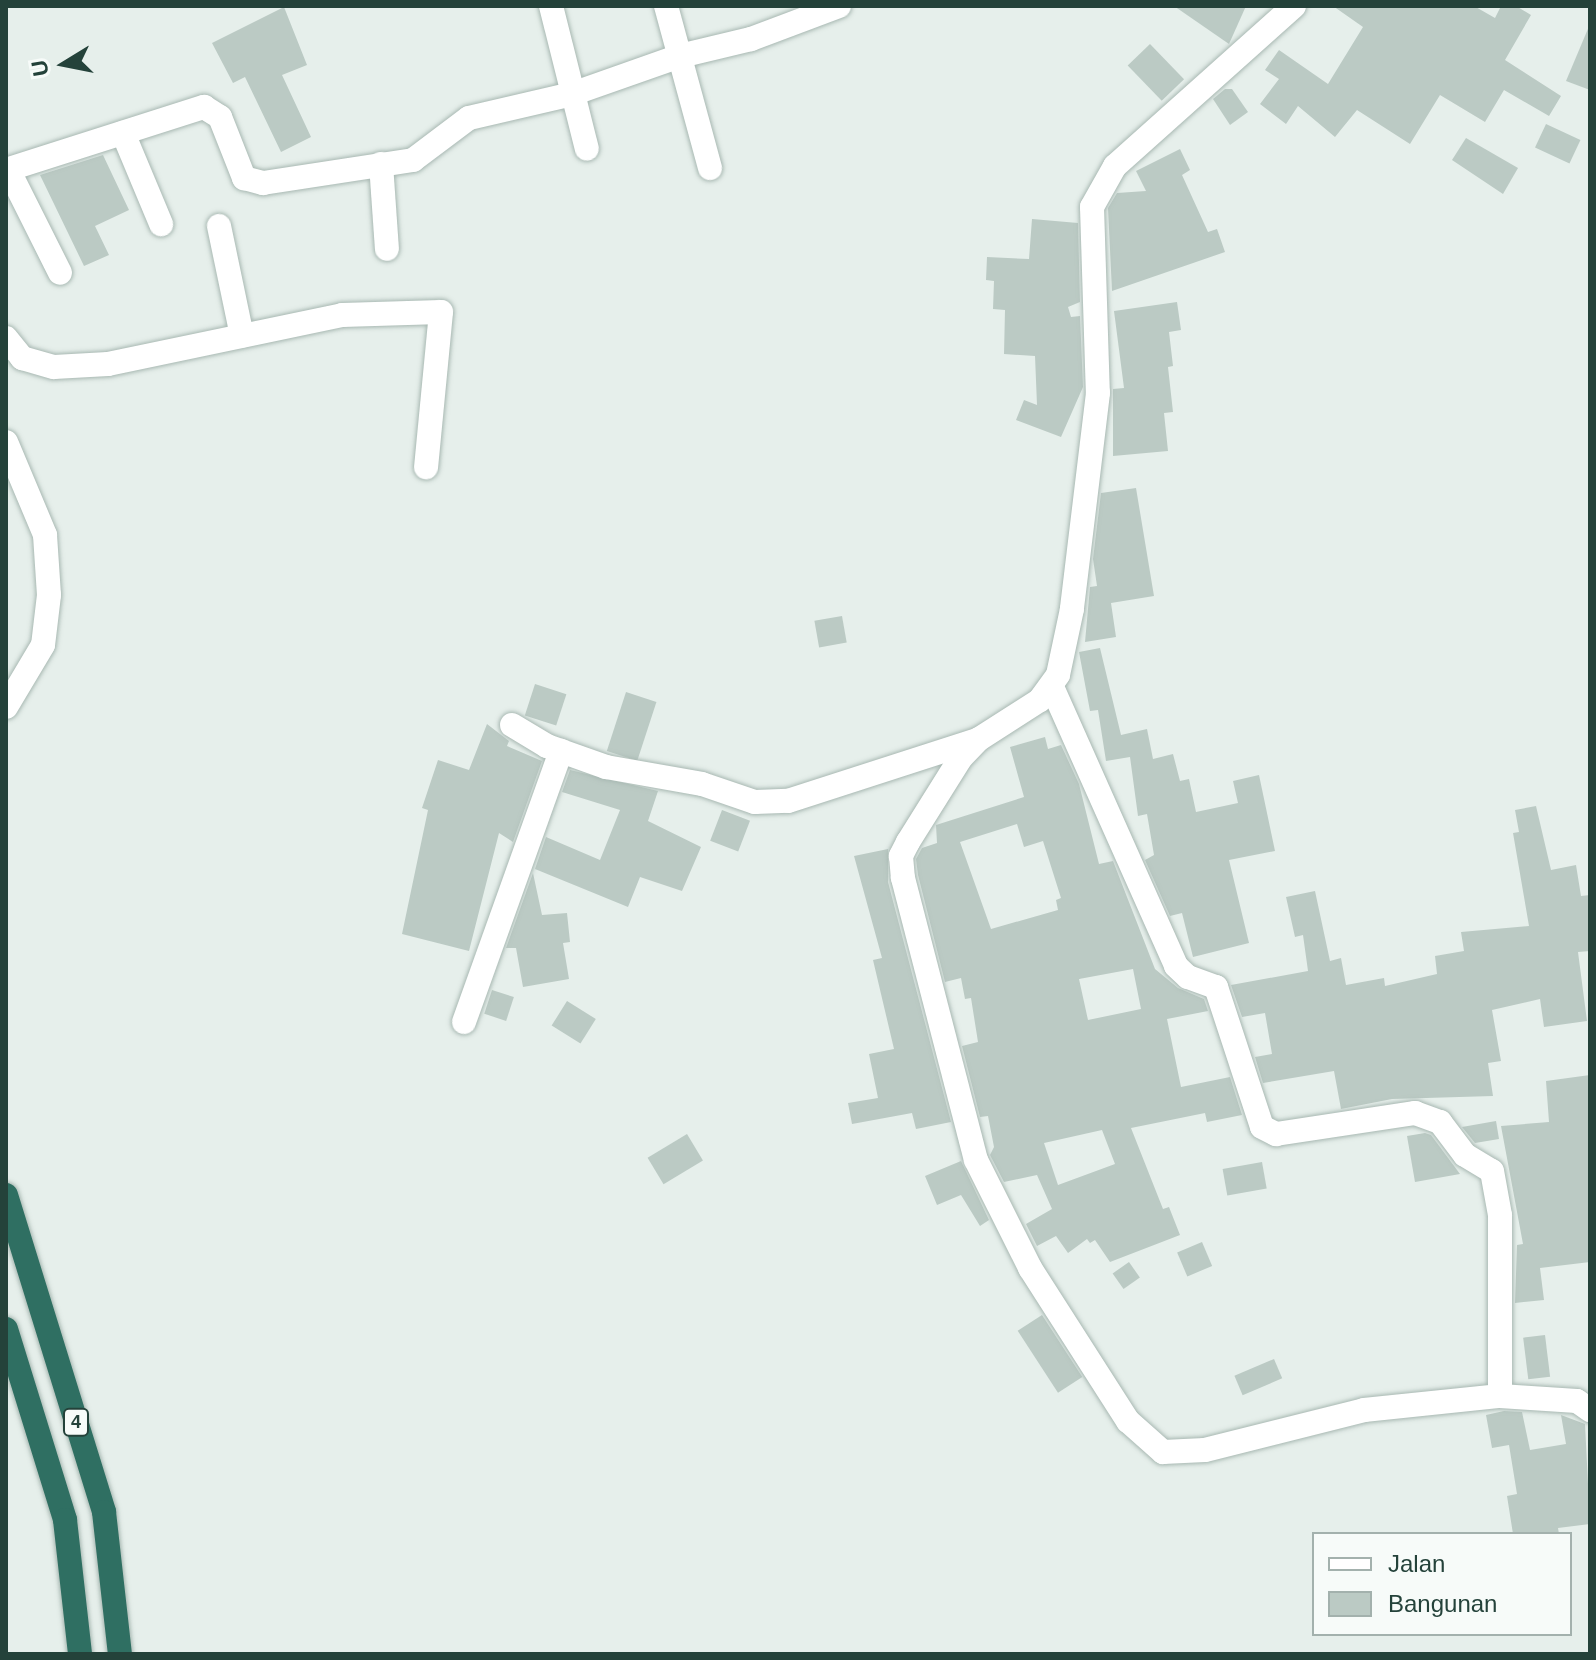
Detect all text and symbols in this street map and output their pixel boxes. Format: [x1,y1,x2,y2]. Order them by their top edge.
north arrow [24,24,104,104]
text: U [26,58,54,78]
road number: 4 [62,1408,90,1436]
legend [1312,1532,1572,1636]
text: Jalan [1388,1550,1445,1577]
text: Bangunan [1388,1590,1497,1617]

